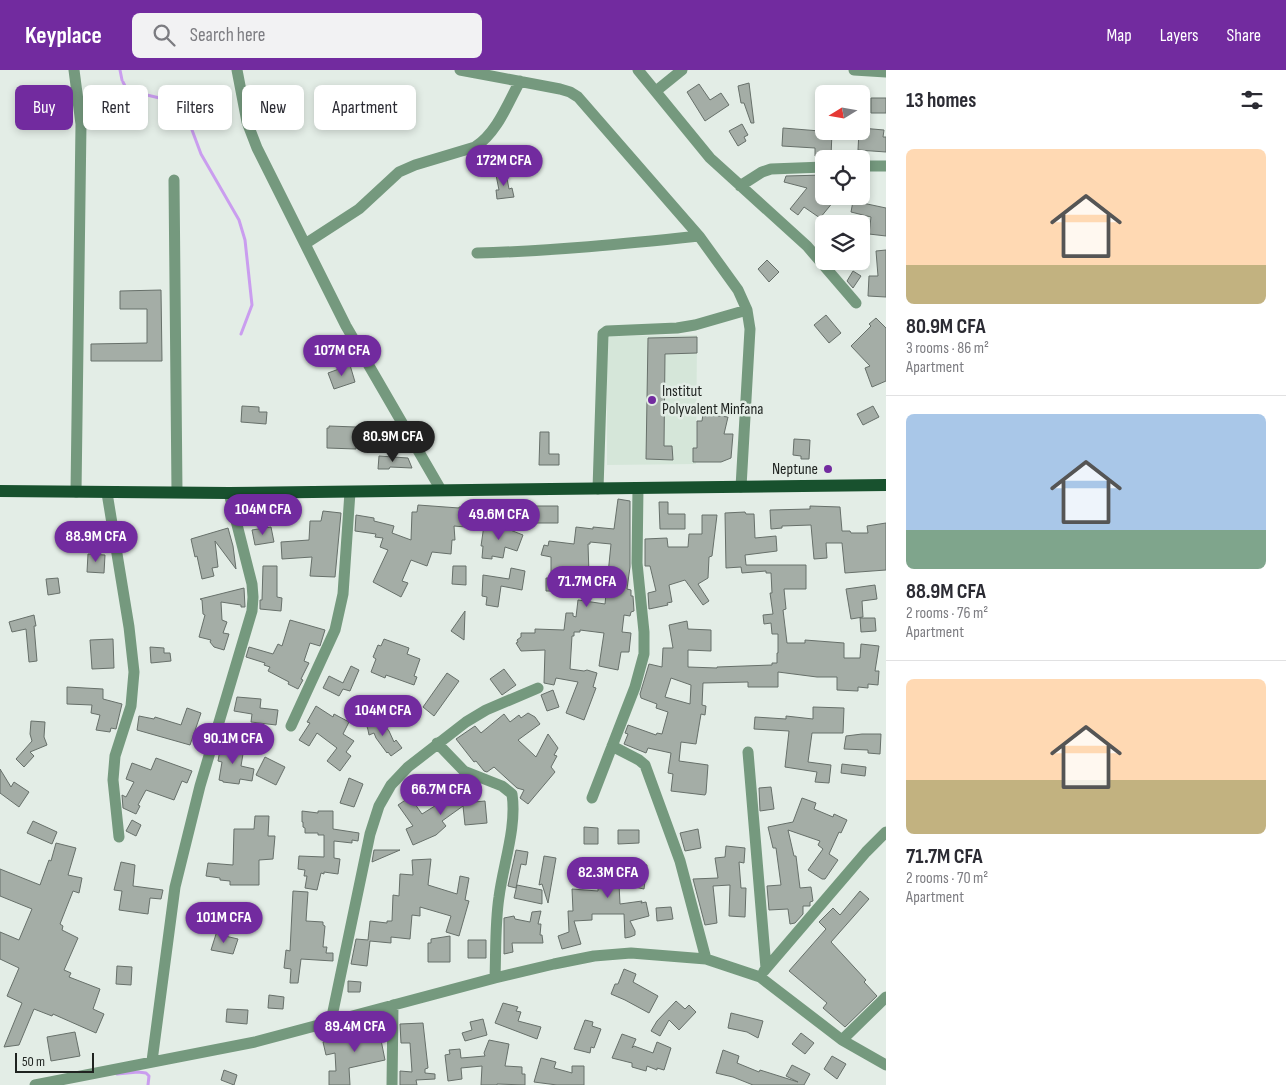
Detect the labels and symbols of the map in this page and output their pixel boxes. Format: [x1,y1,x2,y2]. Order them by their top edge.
north arrow [815,85,870,140]
pin: 172M CFA [452,144,556,187]
pin: 107M CFA [290,334,394,377]
place label: Institut Polyvalent Minfana [662,382,763,419]
marker: Institut Polyvalent Minfana [646,394,658,406]
pin: 80.9M CFA [336,420,450,463]
place label: Neptune [772,460,818,479]
marker: Neptune [822,463,834,475]
pin: 104M CFA [211,494,315,536]
pin: 49.6M CFA [442,498,556,541]
pin: 88.9M CFA [39,520,153,563]
pin: 71.7M CFA [530,566,644,608]
pin: 104M CFA [331,694,435,737]
pin: 90.1M CFA [176,722,290,765]
pin: 66.7M CFA [384,774,498,816]
pin: 82.3M CFA [551,856,665,899]
pin: 101M CFA [172,902,276,944]
pin: 89.4M CFA [298,1010,412,1053]
scale bar [15,1050,94,1073]

